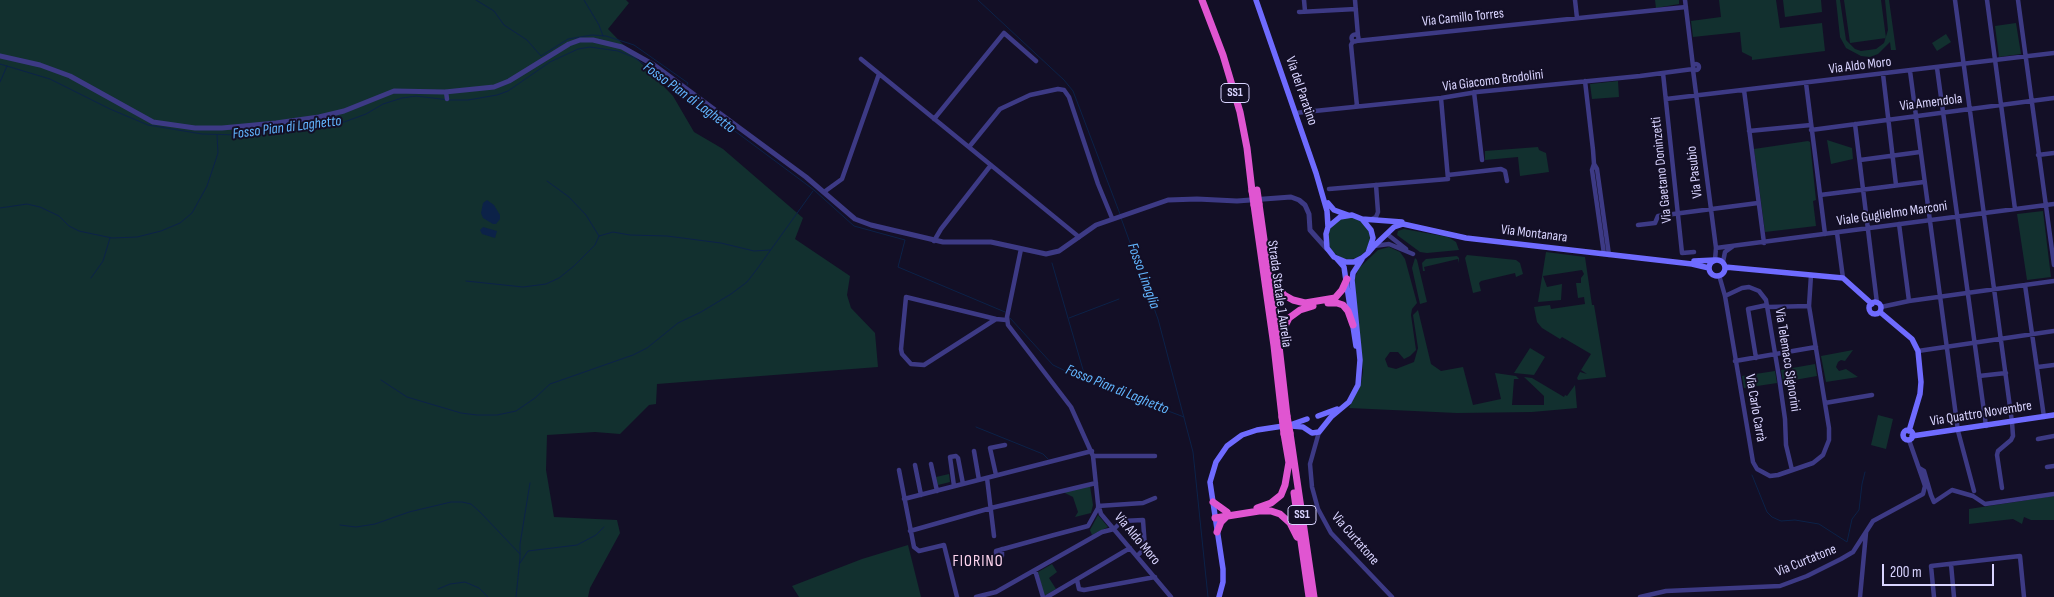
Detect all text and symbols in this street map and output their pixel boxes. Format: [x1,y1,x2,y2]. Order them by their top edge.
street label: Via Camillo Torres [1421,5,1505,31]
street label: Via del Paratino [1281,54,1321,128]
street label: Via Aldo Moro [1828,54,1892,78]
water label: Fosso Pian di Laghetto [639,58,739,138]
street label: Via Giacomo Brodolini [1442,66,1544,96]
road number: SS1 [1221,84,1249,102]
street label: Via Amendola [1899,91,1963,115]
water label: Fosso Pian di Laghetto [231,112,343,144]
street label: Via Gaetano Doninzetti [1648,116,1676,224]
street label: Via Pasubio [1683,145,1707,199]
street label: Viale Guglielmo Marconi [1836,198,1948,230]
street label: Via Montanara [1500,222,1568,246]
street label: Strada Statale 1 Aurelia [1263,239,1295,349]
water label: Fosso Linaglia [1123,241,1163,311]
street label: Via Telemaco Signorini [1771,307,1803,413]
water label: Fosso Pian di Laghetto [1063,361,1171,419]
street label: Via Carlo Carrà [1741,373,1769,443]
street label: Via Quattro Novembre [1929,398,2033,430]
road number: SS1 [1288,506,1316,524]
street label: Via Curtatone [1328,509,1382,569]
street label: Via Aldo Moro [1110,510,1164,568]
street label: Via Curtatone [1773,541,1839,581]
district label: FIORINO [952,552,1004,572]
scale bar [1884,554,1996,586]
text: 200 m [1890,563,1922,582]

